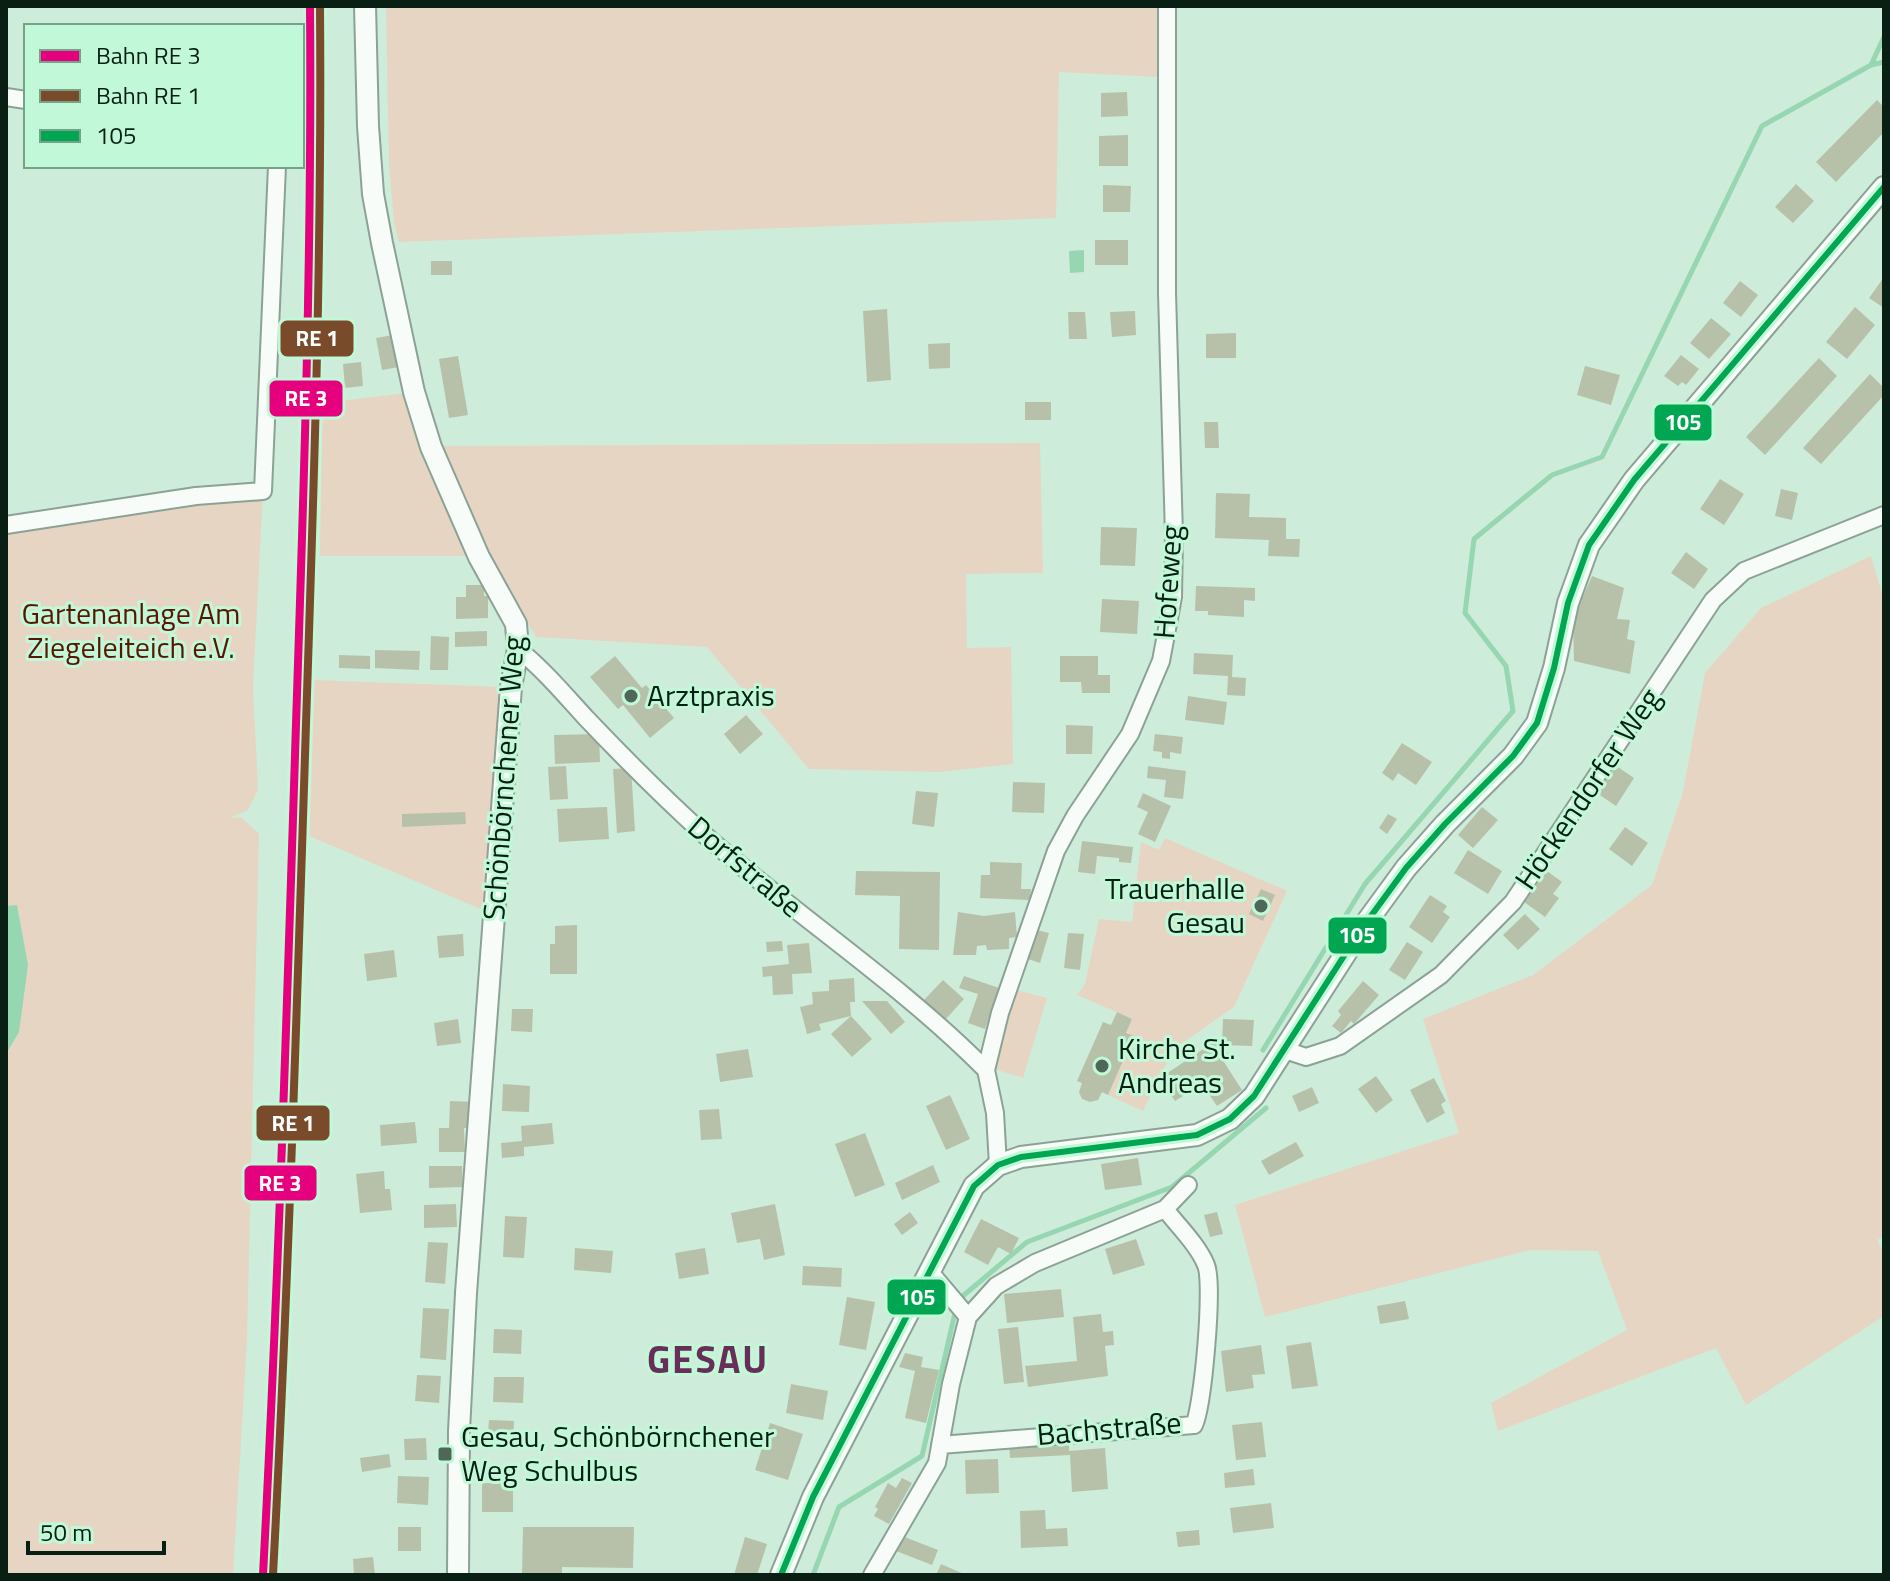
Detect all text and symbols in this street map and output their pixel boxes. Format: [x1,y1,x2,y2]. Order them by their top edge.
legend [24,24,304,168]
text: Bahn RE 3 [96,37,201,73]
text: Bahn RE 1 [96,77,201,113]
text: 105 [96,117,136,153]
line badge: RE 1 [279,319,355,358]
text: RE 1 [296,321,339,355]
line badge: RE 3 [268,379,344,418]
text: RE 3 [285,381,328,415]
line badge: 105 [1653,403,1713,442]
text: 105 [1665,405,1701,439]
street label: Hofeweg [1140,524,1194,640]
park label: Gartenanlage Am Ziegeleiteich e.V. [22,590,240,670]
street label: Schönbörnchener Weg [470,634,536,922]
place label: Arztpraxis [647,672,775,718]
street label: Höckendorfer Weg [1502,678,1672,899]
marker: Arztpraxis [622,687,640,705]
street label: Dorfstraße [678,804,813,928]
place label: Trauerhalle Gesau [1105,865,1245,945]
marker: Trauerhalle Gesau [1252,897,1270,915]
line badge: 105 [1327,916,1388,955]
text: 105 [1339,918,1375,952]
place label: Kirche St. Andreas [1118,1025,1236,1105]
marker: Kirche St. Andreas [1093,1057,1111,1075]
line badge: RE 1 [255,1104,331,1142]
text: RE 1 [272,1106,315,1140]
line badge: RE 3 [243,1164,318,1202]
text: RE 3 [259,1166,302,1200]
line badge: 105 [886,1278,947,1316]
text: 105 [899,1280,935,1314]
district label: GESAU [647,1330,769,1388]
street label: Bachstraße [1035,1399,1183,1457]
place label: Gesau, Schönbörnchener Weg Schulbus [461,1413,774,1493]
marker: Gesau, Schönbörnchener Weg Schulbus [436,1445,454,1463]
scale bar [28,1505,164,1555]
text: 50 m [40,1514,92,1550]

